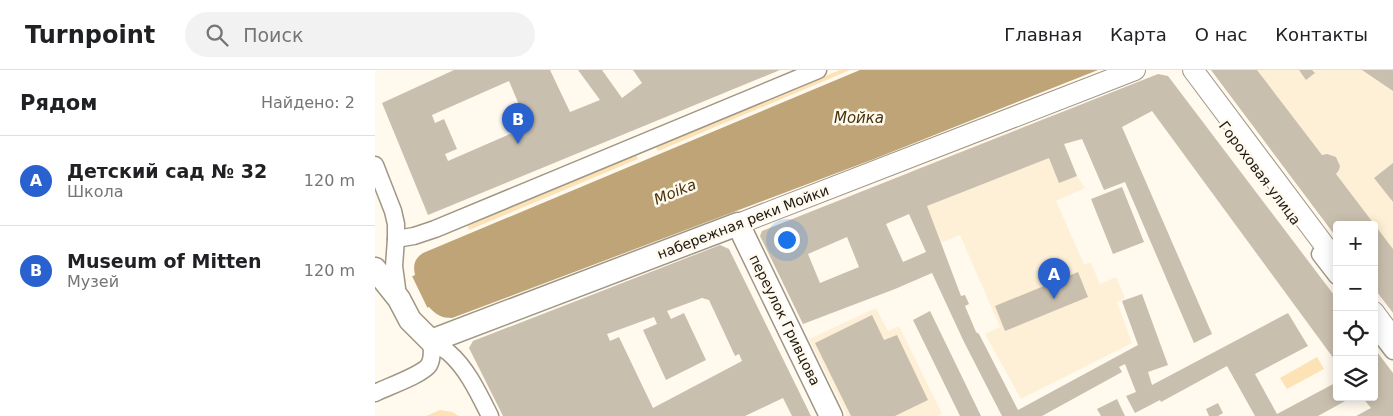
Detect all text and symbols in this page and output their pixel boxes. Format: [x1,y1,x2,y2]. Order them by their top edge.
search box [185,12,535,57]
text: Turnpoint [25,21,155,49]
icon: search [203,21,231,49]
text: Поиск [243,24,303,46]
text: Главная [1004,24,1082,45]
text: Карта [1110,24,1167,45]
text: О нас [1195,24,1247,45]
text: Контакты [1275,24,1368,45]
text: Рядом [20,91,97,115]
text: Найдено: 2 [261,93,355,112]
pin: B [502,103,534,144]
water label: Мойка [834,109,884,127]
street label: Гороховая улица [1216,118,1304,228]
text: Детский сад № 32 [67,160,267,182]
text: A [30,171,42,190]
text: 120 m [304,171,355,190]
water label: Moika [651,175,699,209]
text: Школа [67,182,124,201]
street label: набережная реки Мойки [655,182,831,262]
map controls [1333,221,1378,401]
button: + [1333,221,1378,266]
your location [774,227,800,253]
text: Museum of Mitten [67,250,262,272]
street label: переулок Гривцова [746,252,824,388]
pin: A [1038,258,1070,299]
text: B [30,261,42,280]
text: 120 m [304,261,355,280]
button: − [1333,266,1378,311]
text: Музей [67,272,119,291]
button: locate [1333,311,1378,356]
button: layers [1333,356,1378,401]

